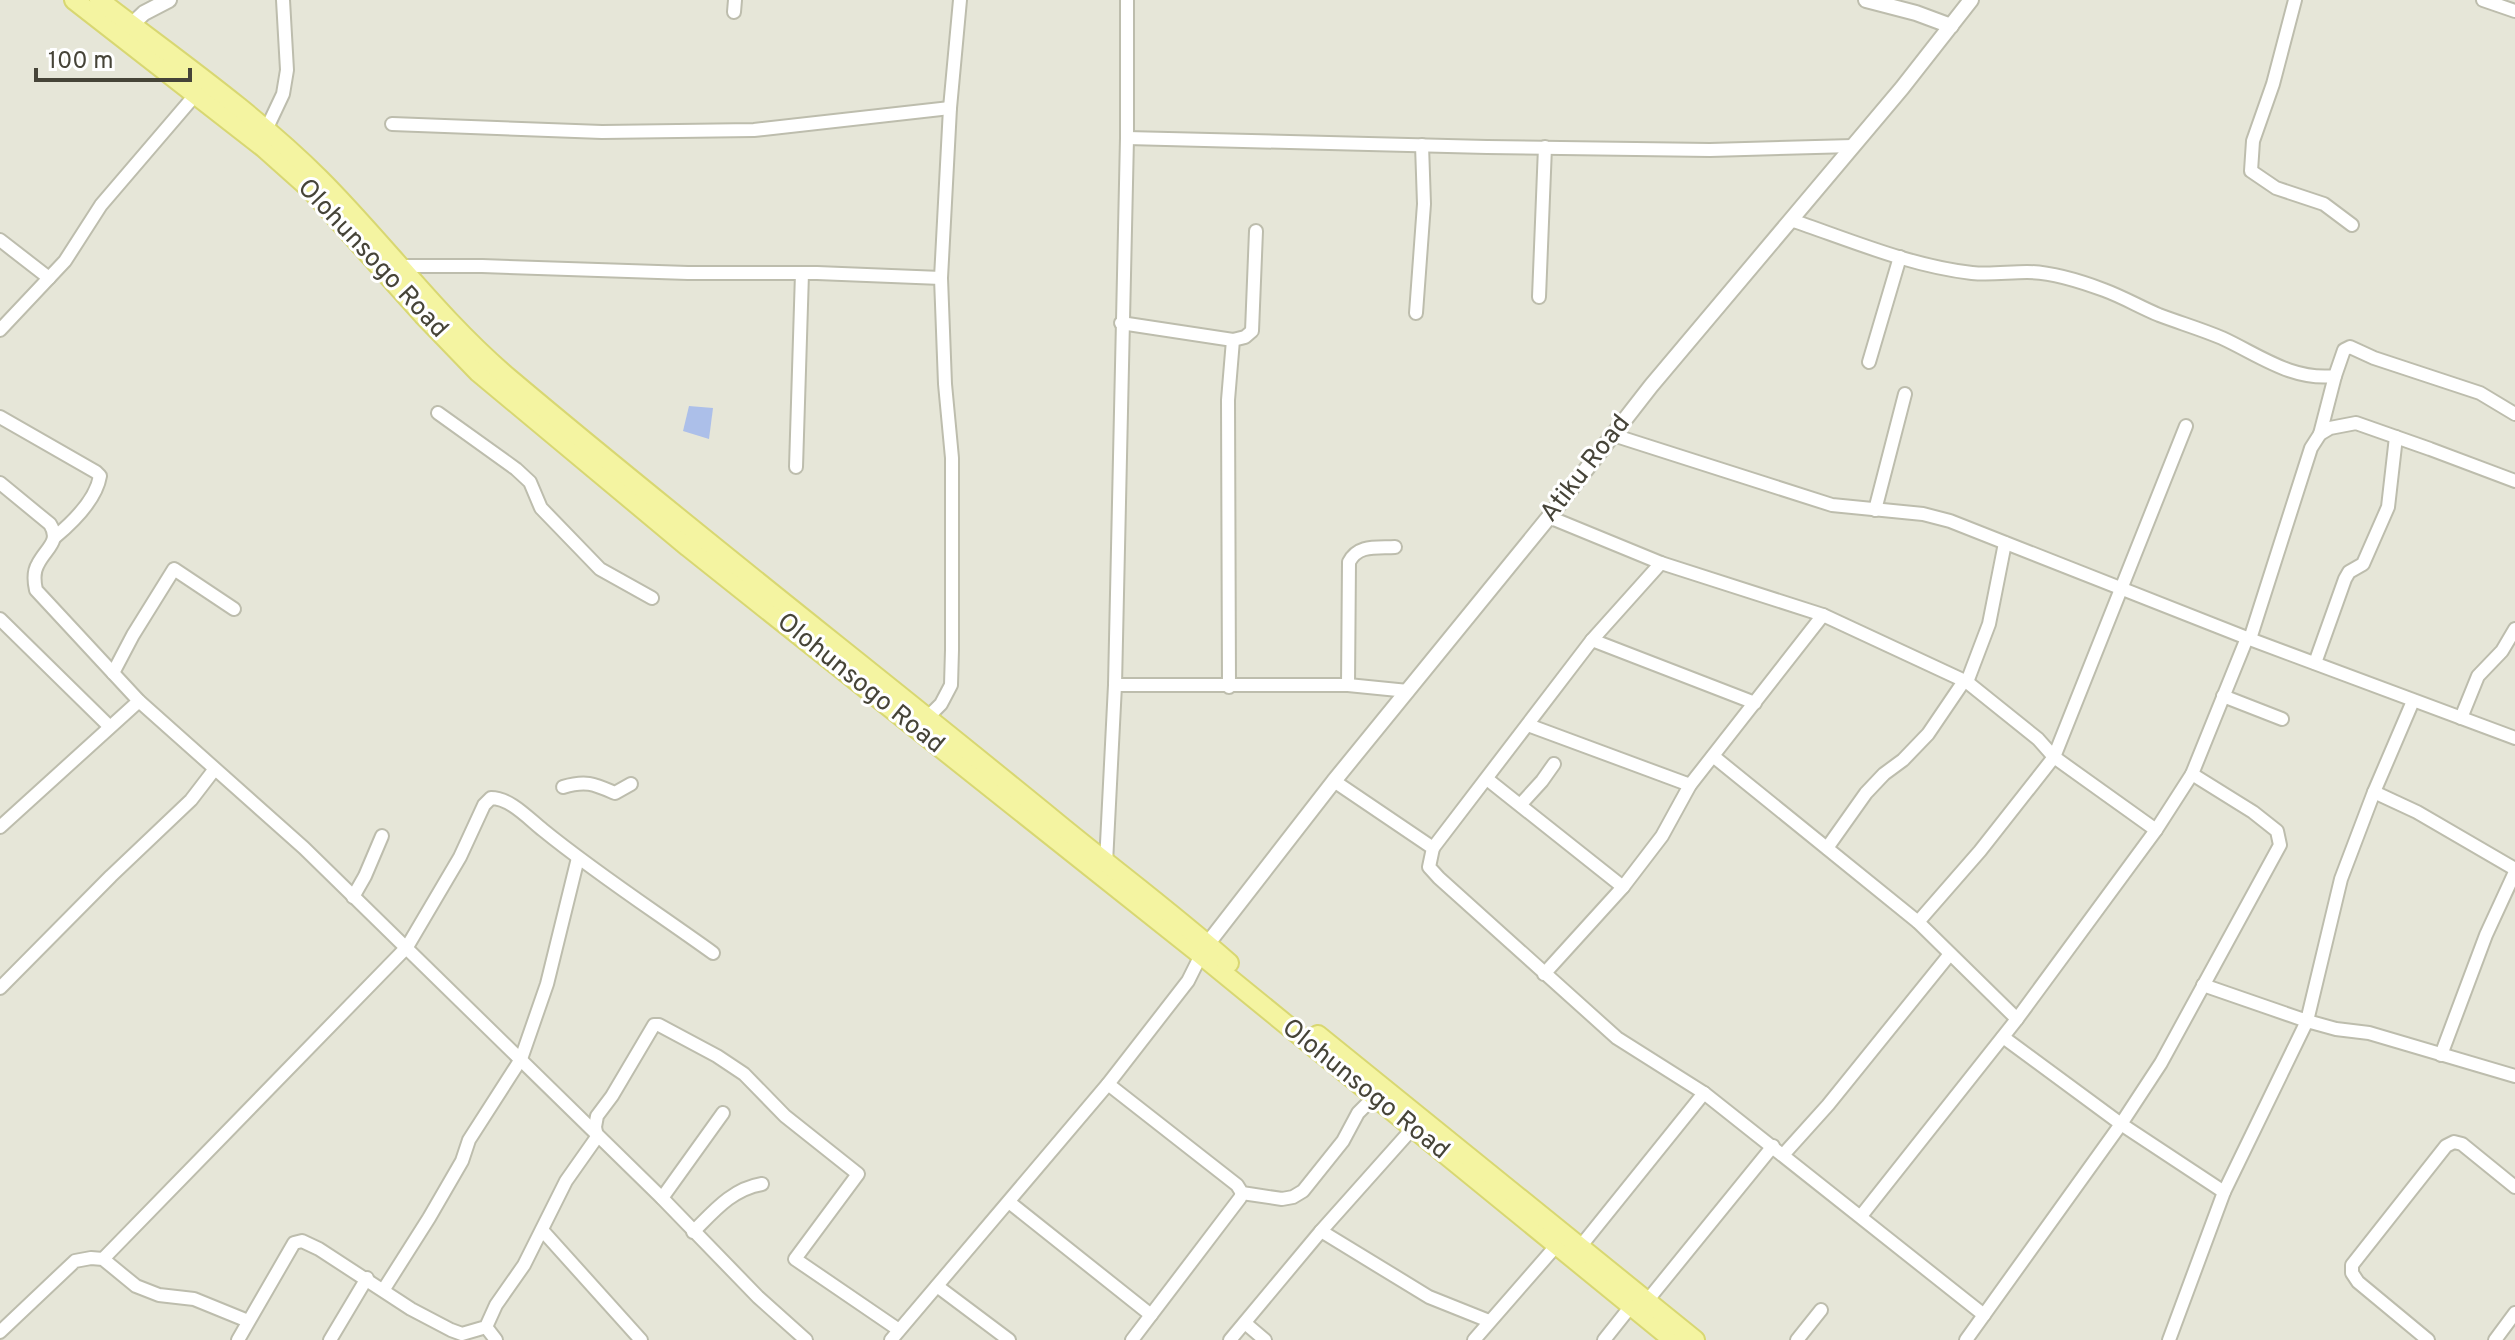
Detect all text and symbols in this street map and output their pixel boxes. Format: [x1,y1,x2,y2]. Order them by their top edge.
scale bar [36,32,190,82]
text: 100 m [48,47,114,77]
street label: Olohunsogo Road [289,172,455,346]
street label: Atiku Road [1534,409,1638,529]
street label: Olohunsogo Road [769,606,951,762]
street label: Olohunsogo Road [1274,1012,1456,1168]

